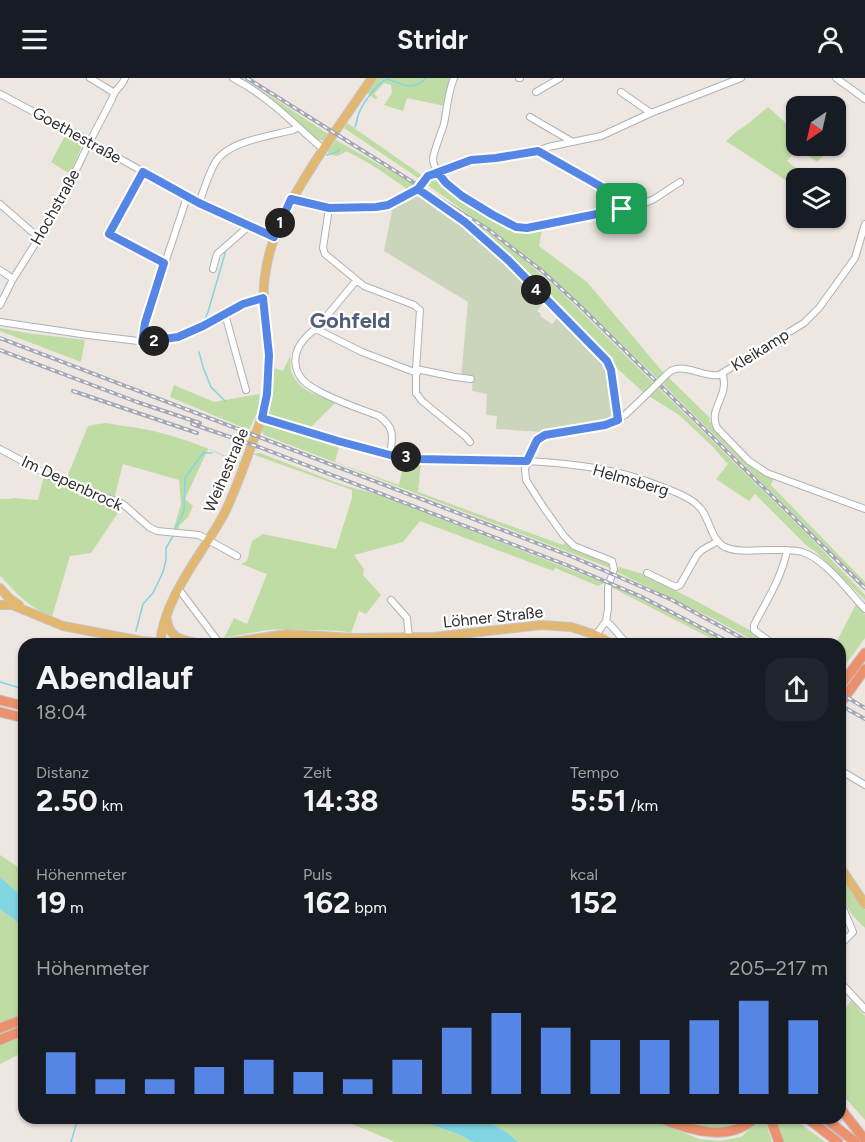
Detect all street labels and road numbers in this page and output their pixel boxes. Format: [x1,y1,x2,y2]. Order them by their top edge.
street label: Goethestraße [29,103,125,167]
street label: Hochstraße [26,166,84,248]
street label: Kleikamp [728,325,792,375]
street label: Weihestraße [200,425,252,515]
street label: Im Depenbrock [18,451,126,515]
street label: Helmsberg [591,460,671,500]
street label: Löhner Straße [442,602,544,632]

